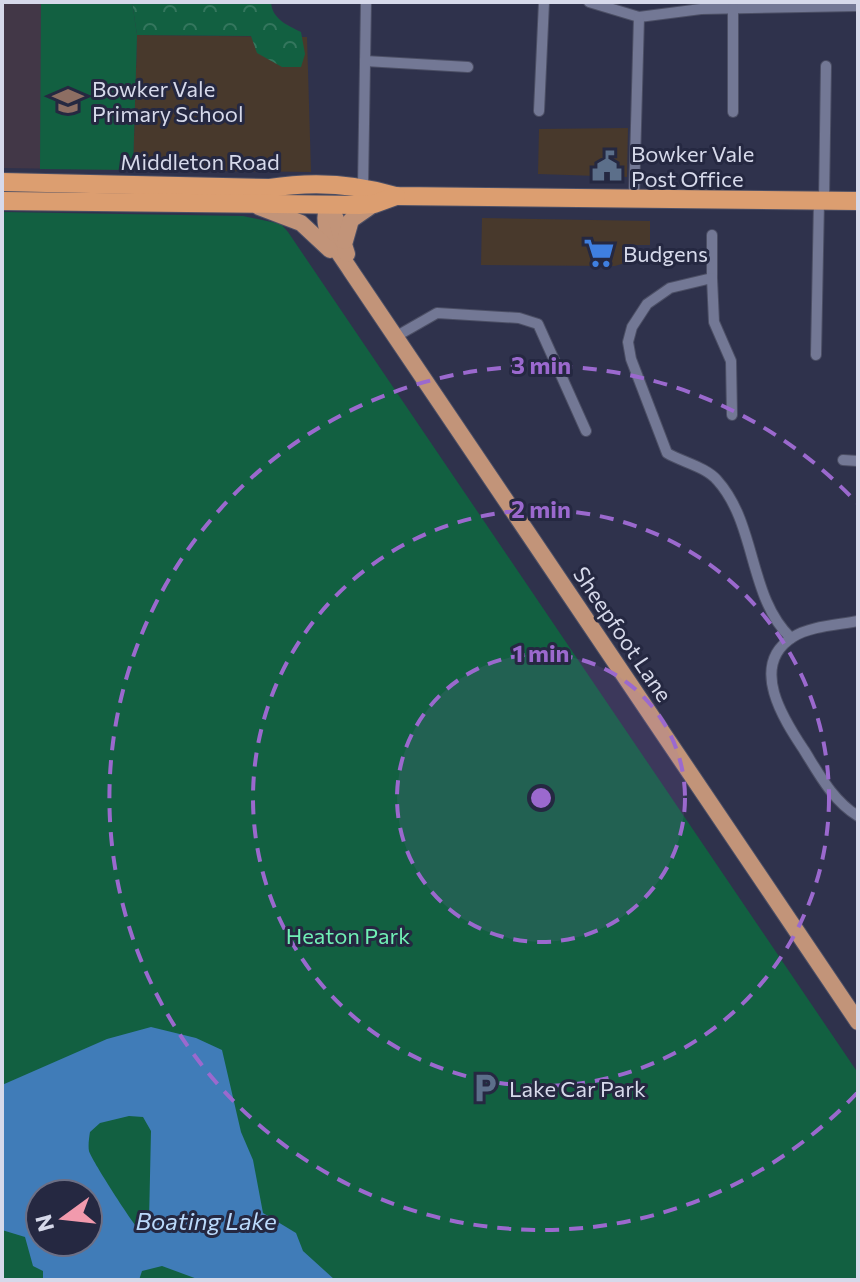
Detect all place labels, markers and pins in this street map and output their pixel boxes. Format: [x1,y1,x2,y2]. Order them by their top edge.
place label: Bowker Vale Primary School [92,75,244,127]
school or university icon: Bowker Vale Primary School [51,84,85,118]
place label: Bowker Vale Post Office [631,140,754,192]
public building icon: Bowker Vale Post Office [590,149,624,183]
supermarket icon: Budgens [582,236,616,270]
place label: Budgens [623,240,708,267]
centre of rings [527,784,555,812]
parking icon: Lake Car Park [468,1071,502,1105]
place label: Lake Car Park [509,1075,646,1102]

